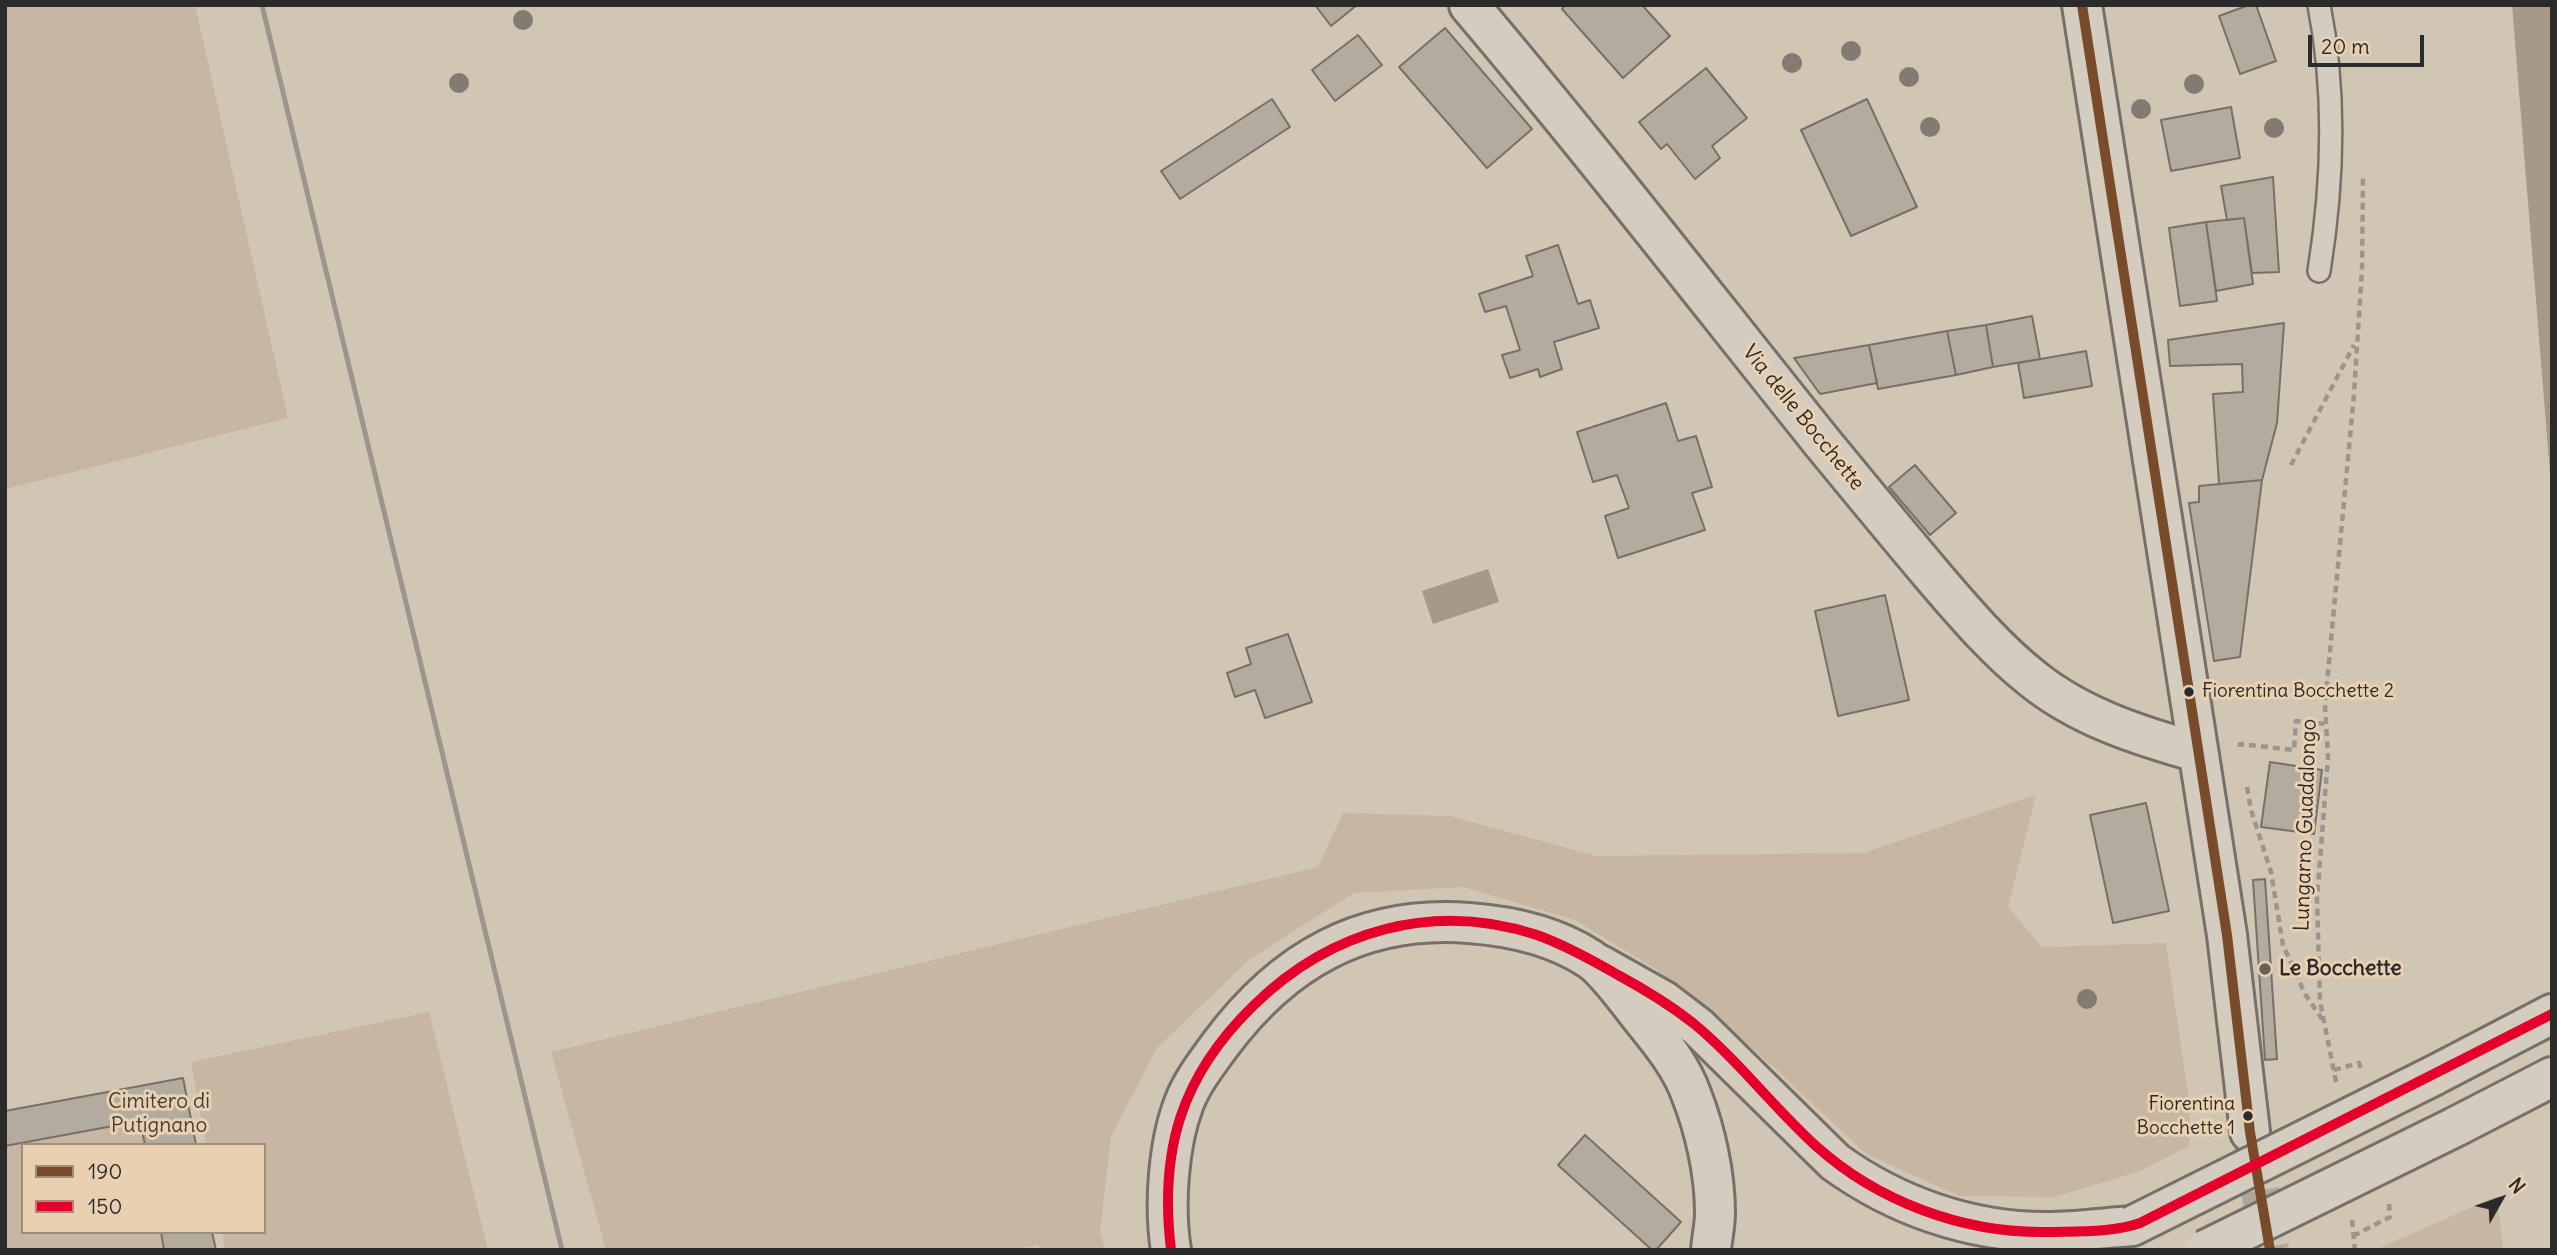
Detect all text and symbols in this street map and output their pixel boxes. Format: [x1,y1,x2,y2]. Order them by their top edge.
scale bar [2312,21,2428,65]
text: 20 m [2321,33,2370,60]
street label: Via delle Bocchette [1737,340,1869,496]
place label: Fiorentina Bocchette 2 [2202,681,2394,703]
marker: Fiorentina Bocchette 2 [2182,685,2196,699]
street label: Lungarno Guadalongo [2290,718,2322,932]
place label: Le Bocchette [2279,956,2402,982]
marker: Le Bocchette [2257,961,2273,977]
park label: Cimitero di Putignano [108,1089,210,1139]
place label: Fiorentina Bocchette 1 [2137,1094,2235,1138]
marker: Fiorentina Bocchette 1 [2241,1109,2255,1123]
legend [21,1143,266,1234]
text: 190 [88,1158,122,1185]
north arrow [2466,1164,2536,1234]
text: N [2504,1173,2530,1198]
text: 150 [88,1193,122,1220]

